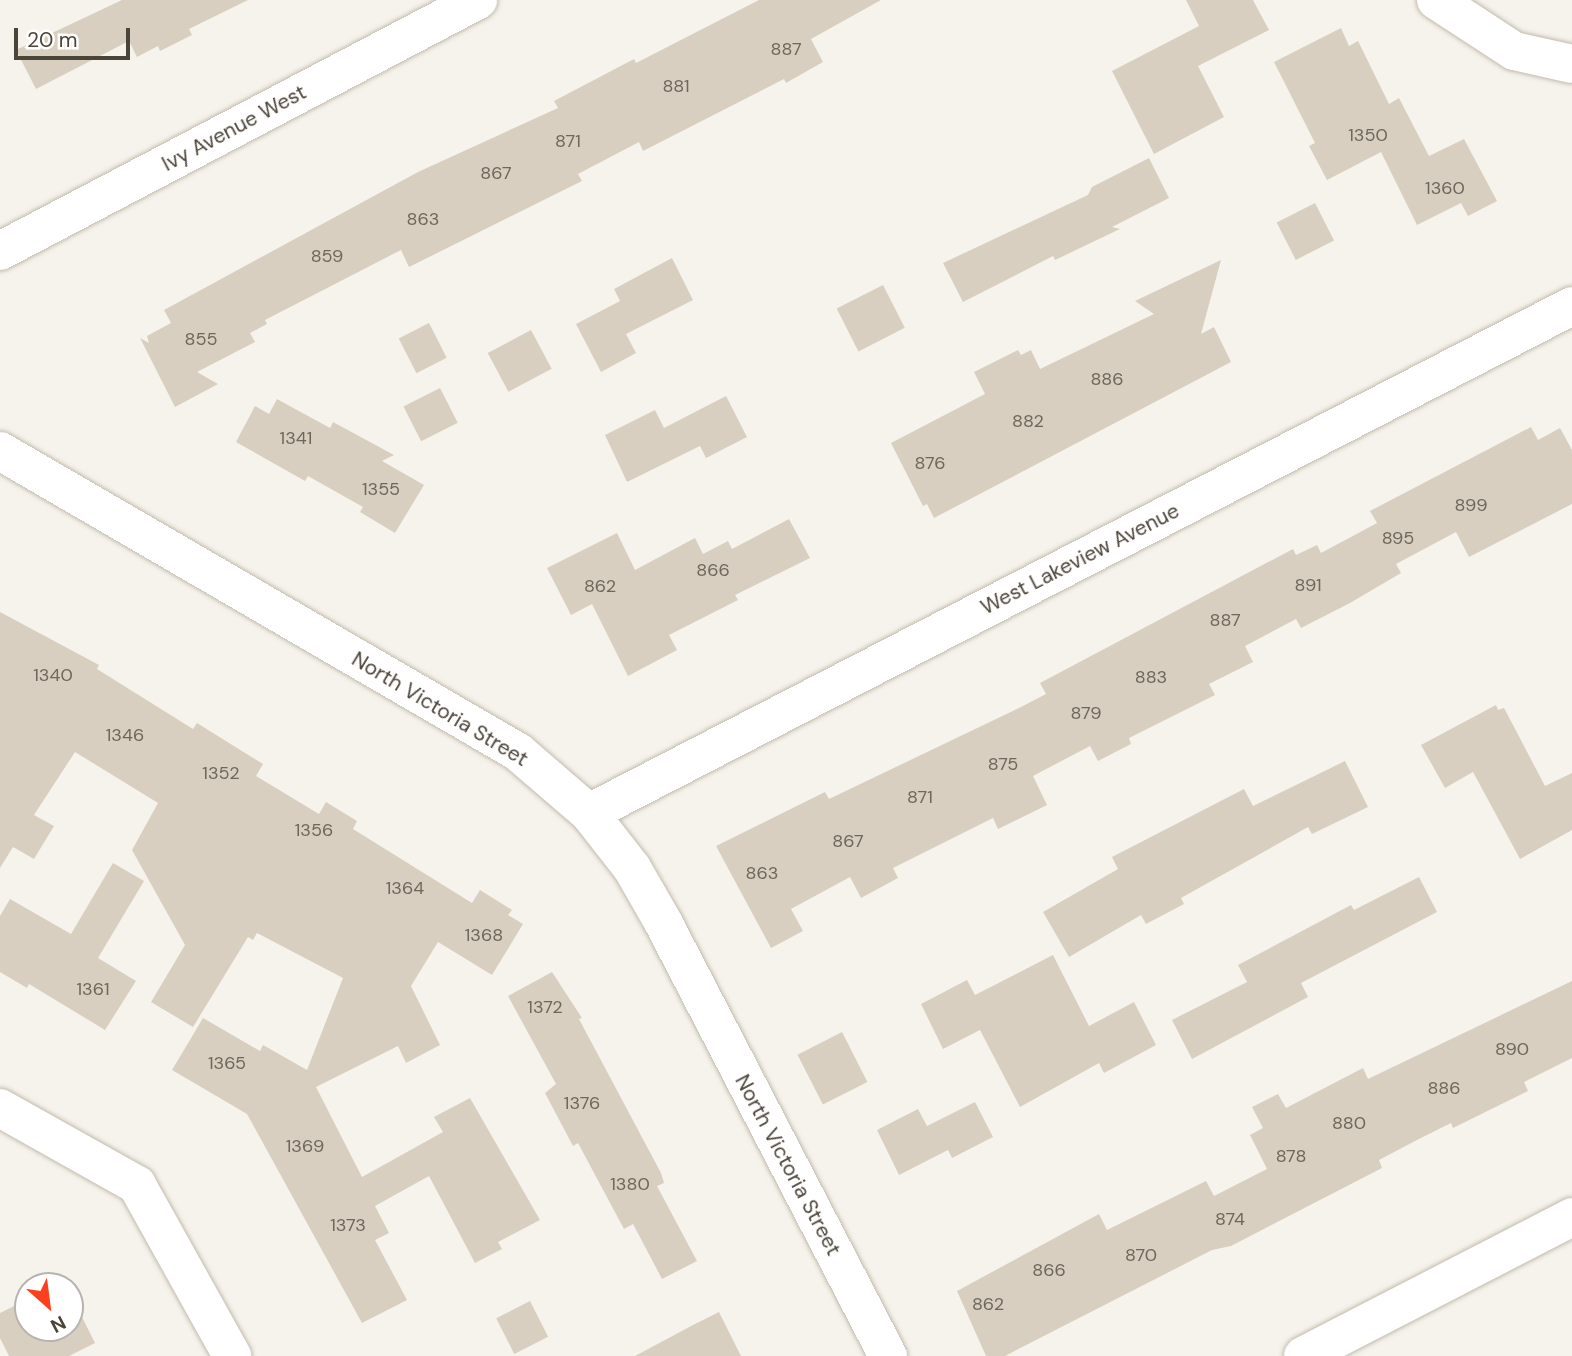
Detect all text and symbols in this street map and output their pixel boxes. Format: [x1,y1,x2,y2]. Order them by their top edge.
scale bar [18,14,133,58]
text: 20 m [27,26,78,54]
house number: 887 [770,38,802,60]
house number: 881 [662,75,690,97]
street label: Ivy Avenue West [158,79,310,177]
house number: 1350 [1348,124,1388,146]
house number: 871 [555,130,581,152]
house number: 867 [480,162,512,184]
house number: 1360 [1425,177,1465,199]
house number: 863 [407,208,439,230]
house number: 859 [311,245,343,267]
house number: 855 [185,328,217,350]
house number: 886 [1090,368,1124,390]
house number: 882 [1012,410,1044,432]
house number: 1341 [280,427,312,449]
house number: 876 [915,452,945,474]
house number: 1355 [362,478,400,500]
house number: 899 [1454,494,1488,516]
street label: West Lakeview Avenue [976,498,1184,620]
house number: 895 [1382,527,1414,549]
house number: 866 [696,559,730,581]
house number: 891 [1294,574,1322,596]
house number: 862 [584,575,616,597]
house number: 887 [1209,609,1241,631]
street label: North Victoria Street [347,646,533,772]
house number: 1340 [33,664,73,686]
house number: 883 [1135,666,1167,688]
house number: 879 [1071,702,1101,724]
house number: 1346 [106,724,144,746]
house number: 875 [988,753,1018,775]
house number: 1352 [202,762,240,784]
house number: 871 [907,786,933,808]
house number: 1356 [295,819,333,841]
house number: 867 [832,830,864,852]
house number: 863 [746,862,778,884]
house number: 1364 [386,877,424,899]
house number: 1368 [465,924,503,946]
house number: 1361 [76,978,110,1000]
house number: 1372 [527,996,563,1018]
house number: 890 [1495,1038,1529,1060]
house number: 1365 [208,1052,246,1074]
street label: North Victoria Street [730,1070,846,1260]
house number: 886 [1427,1077,1461,1099]
house number: 1376 [564,1092,600,1114]
house number: 880 [1332,1112,1366,1134]
house number: 1369 [286,1135,324,1157]
house number: 878 [1276,1145,1306,1167]
house number: 1380 [610,1173,650,1195]
house number: 874 [1215,1208,1245,1230]
house number: 1373 [330,1214,366,1236]
house number: 870 [1125,1244,1157,1266]
house number: 866 [1032,1259,1066,1281]
north arrow [14,1272,84,1342]
house number: 862 [972,1293,1004,1315]
text: N [46,1310,70,1339]

